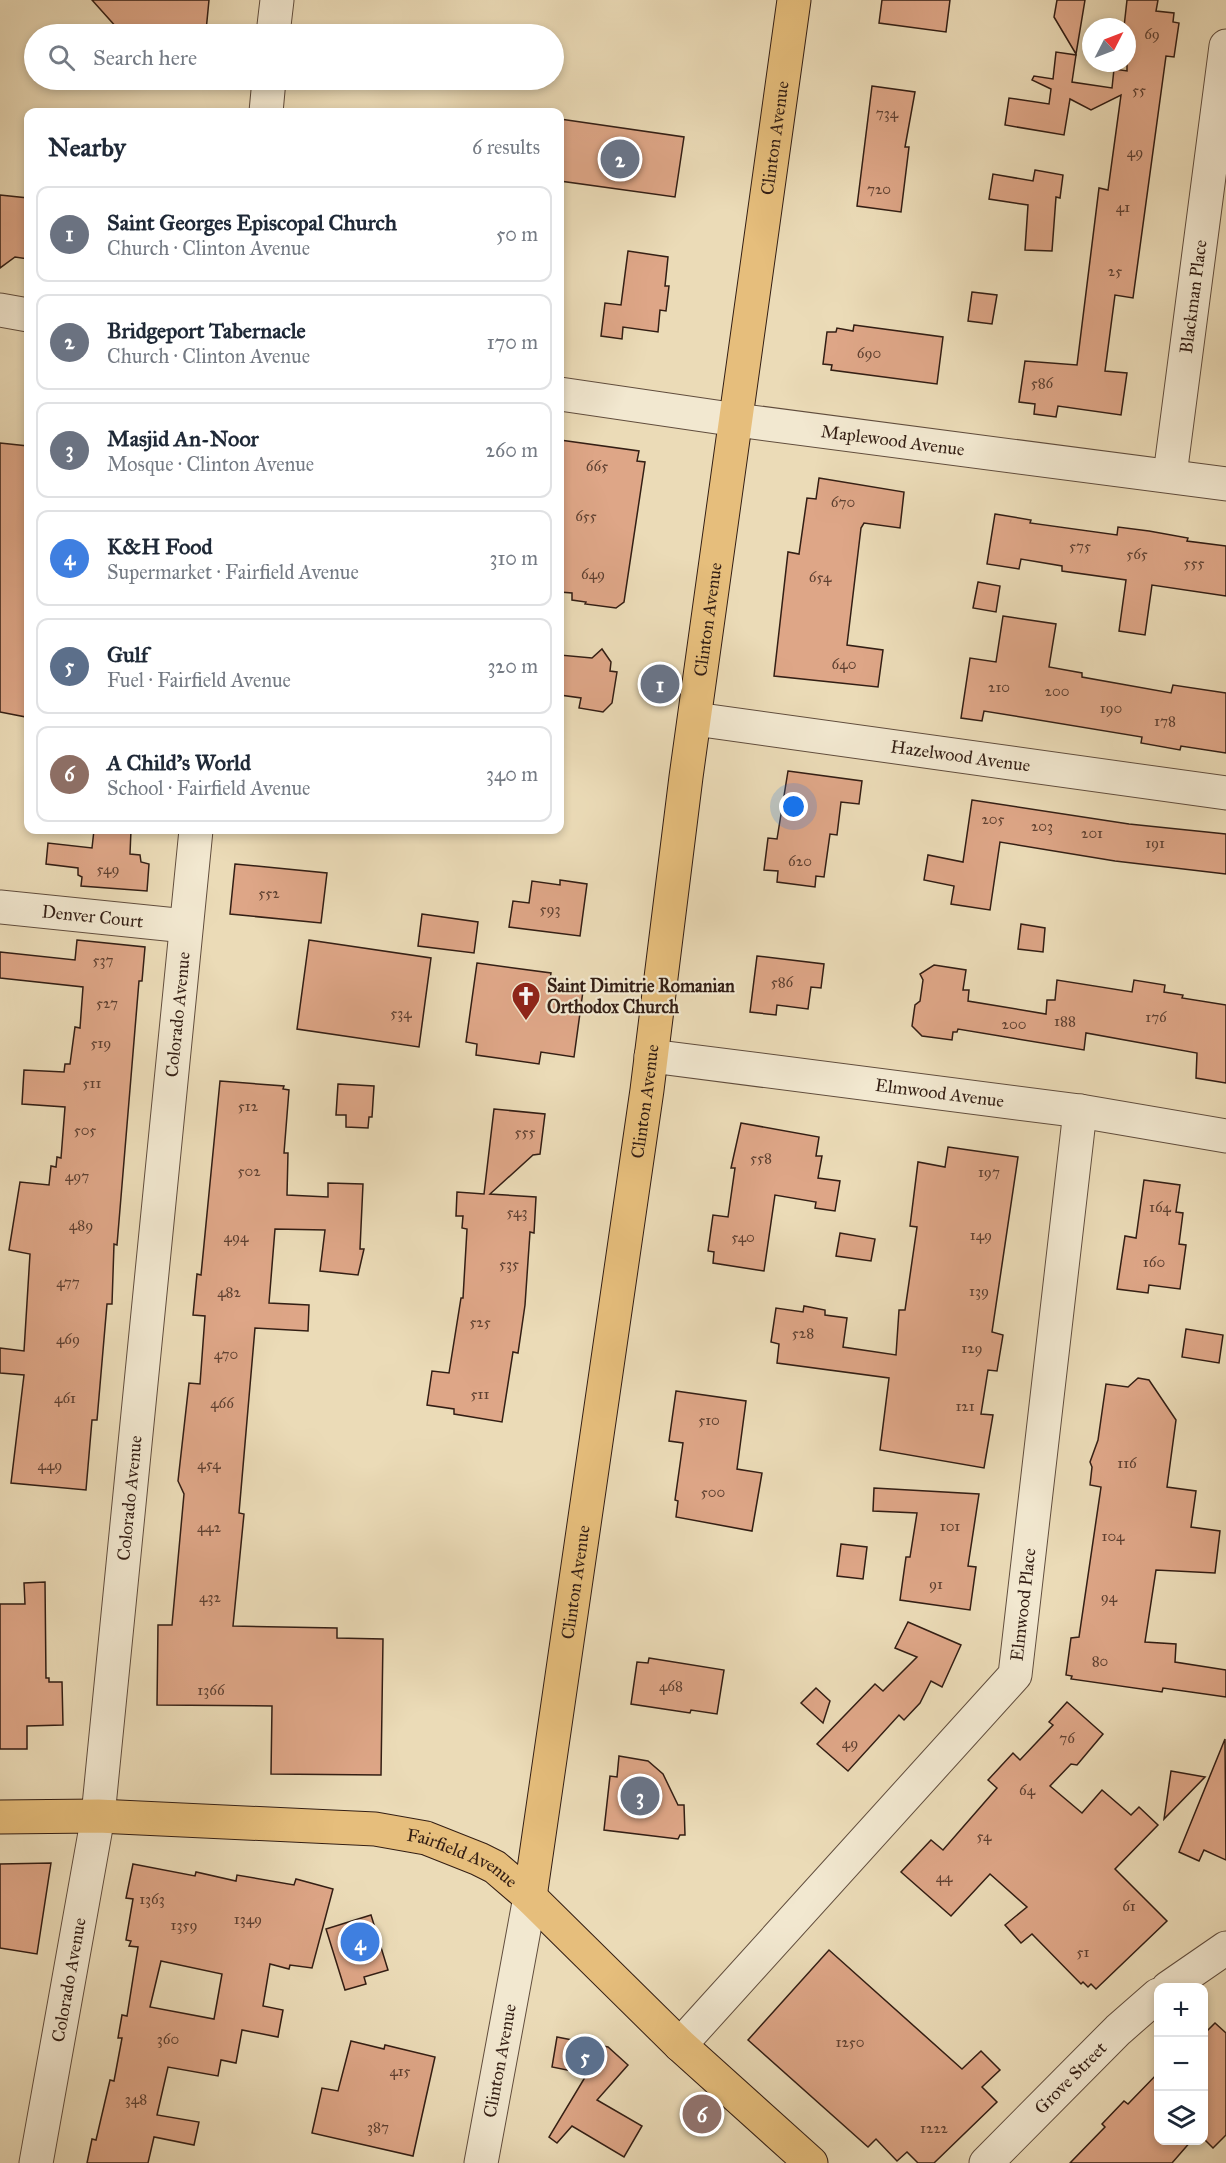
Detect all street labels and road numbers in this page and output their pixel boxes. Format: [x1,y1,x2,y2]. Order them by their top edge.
street label: Clinton Avenue [756,79,794,197]
street label: Blackman Place [1175,238,1212,355]
street label: Maplewood Avenue [820,420,966,461]
street label: Clinton Avenue [689,561,727,678]
street label: Hazelwood Avenue [889,735,1032,777]
street label: Denver Court [41,900,145,933]
street label: Colorado Avenue [160,951,195,1078]
street label: Clinton Avenue [626,1043,664,1160]
street label: Elmwood Avenue [874,1074,1005,1112]
street label: Colorado Avenue [112,1434,147,1562]
street label: Clinton Avenue [556,1524,595,1641]
street label: Elmwood Place [1006,1547,1041,1662]
street label: Fairfield Avenue [405,1824,522,1892]
street label: Colorado Avenue [47,1916,91,2044]
street label: Clinton Avenue [479,2002,521,2119]
street label: Grove Street [1030,2036,1112,2119]

